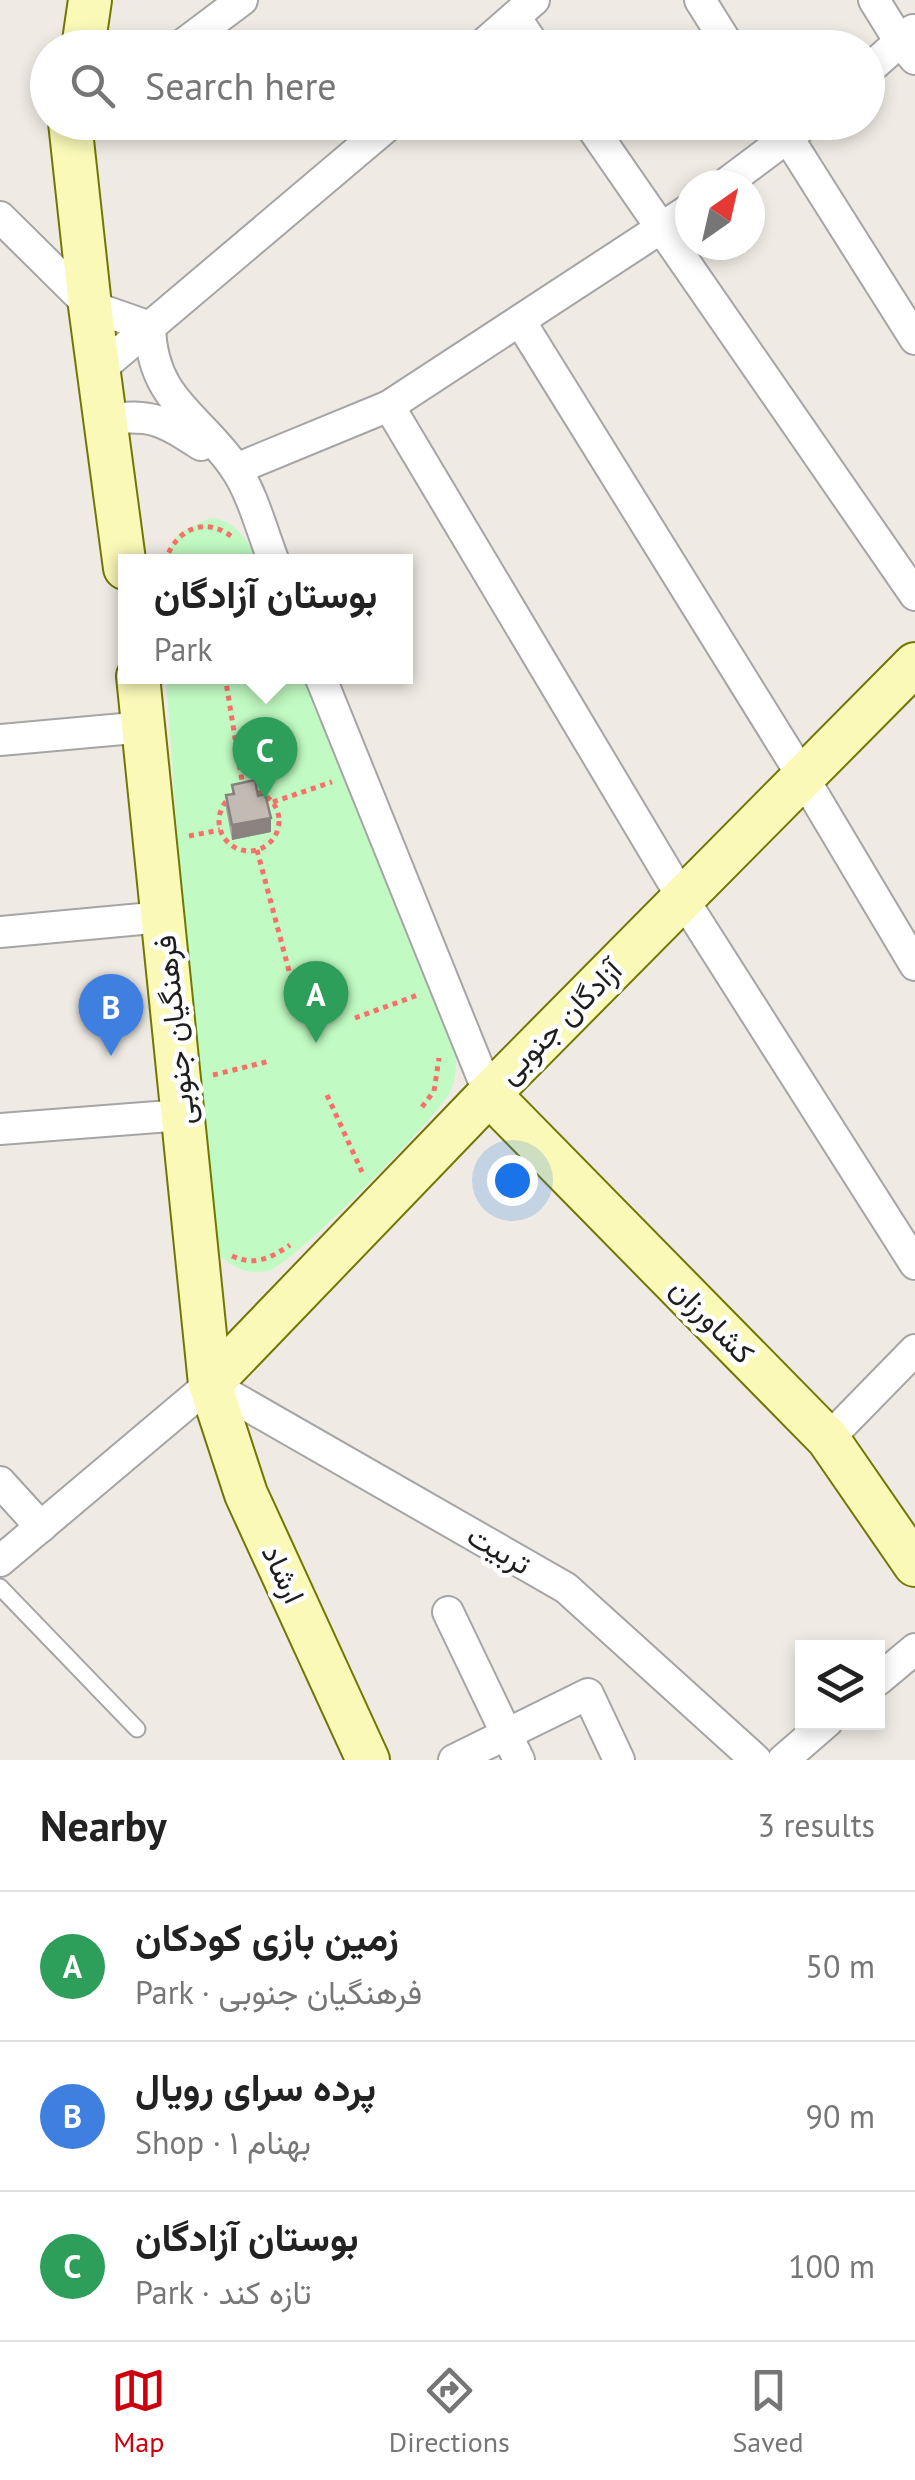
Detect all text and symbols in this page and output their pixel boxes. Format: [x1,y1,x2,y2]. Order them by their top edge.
search box [30,30,885,140]
icon: search [65,58,120,113]
text: Search here [145,61,337,110]
north arrow [675,170,765,260]
popup [118,554,413,684]
text: بوستان آزادگان [154,569,377,618]
text: Park [154,628,213,670]
pin: C [232,716,298,799]
street label: فرهنگیان جنوبی [144,933,203,1127]
street label: آزادگان جنوبی [488,949,631,1091]
pin: A [284,960,348,1043]
pin: B [78,974,144,1056]
your location [487,1155,538,1206]
street label: کشاورزان [663,1269,764,1371]
street label: تربیت [461,1515,539,1583]
street label: ارشاد [254,1538,315,1609]
map controls [795,1640,885,1730]
button: layers [795,1640,885,1730]
text: Nearby [40,1798,167,1853]
text: 3 results [757,1804,875,1846]
text: زمین بازی کودکان [135,1912,399,1961]
text: A [63,1945,82,1987]
text: 50 m [806,1945,875,1987]
text: Park · فرهنگیان جنوبی [135,1971,422,2013]
text: پرده سرای رویال [135,2062,376,2111]
text: B [63,2095,82,2137]
text: 90 m [806,2095,875,2137]
text: Shop · بهنام ۱ [135,2121,311,2163]
text: بوستان آزادگان [135,2212,359,2261]
text: C [64,2245,81,2287]
text: 100 m [788,2245,875,2287]
text: Park · تازه کند [135,2271,311,2313]
tab: Map [111,2363,166,2460]
tab: Directions [389,2363,510,2460]
tab: Saved [732,2363,804,2460]

